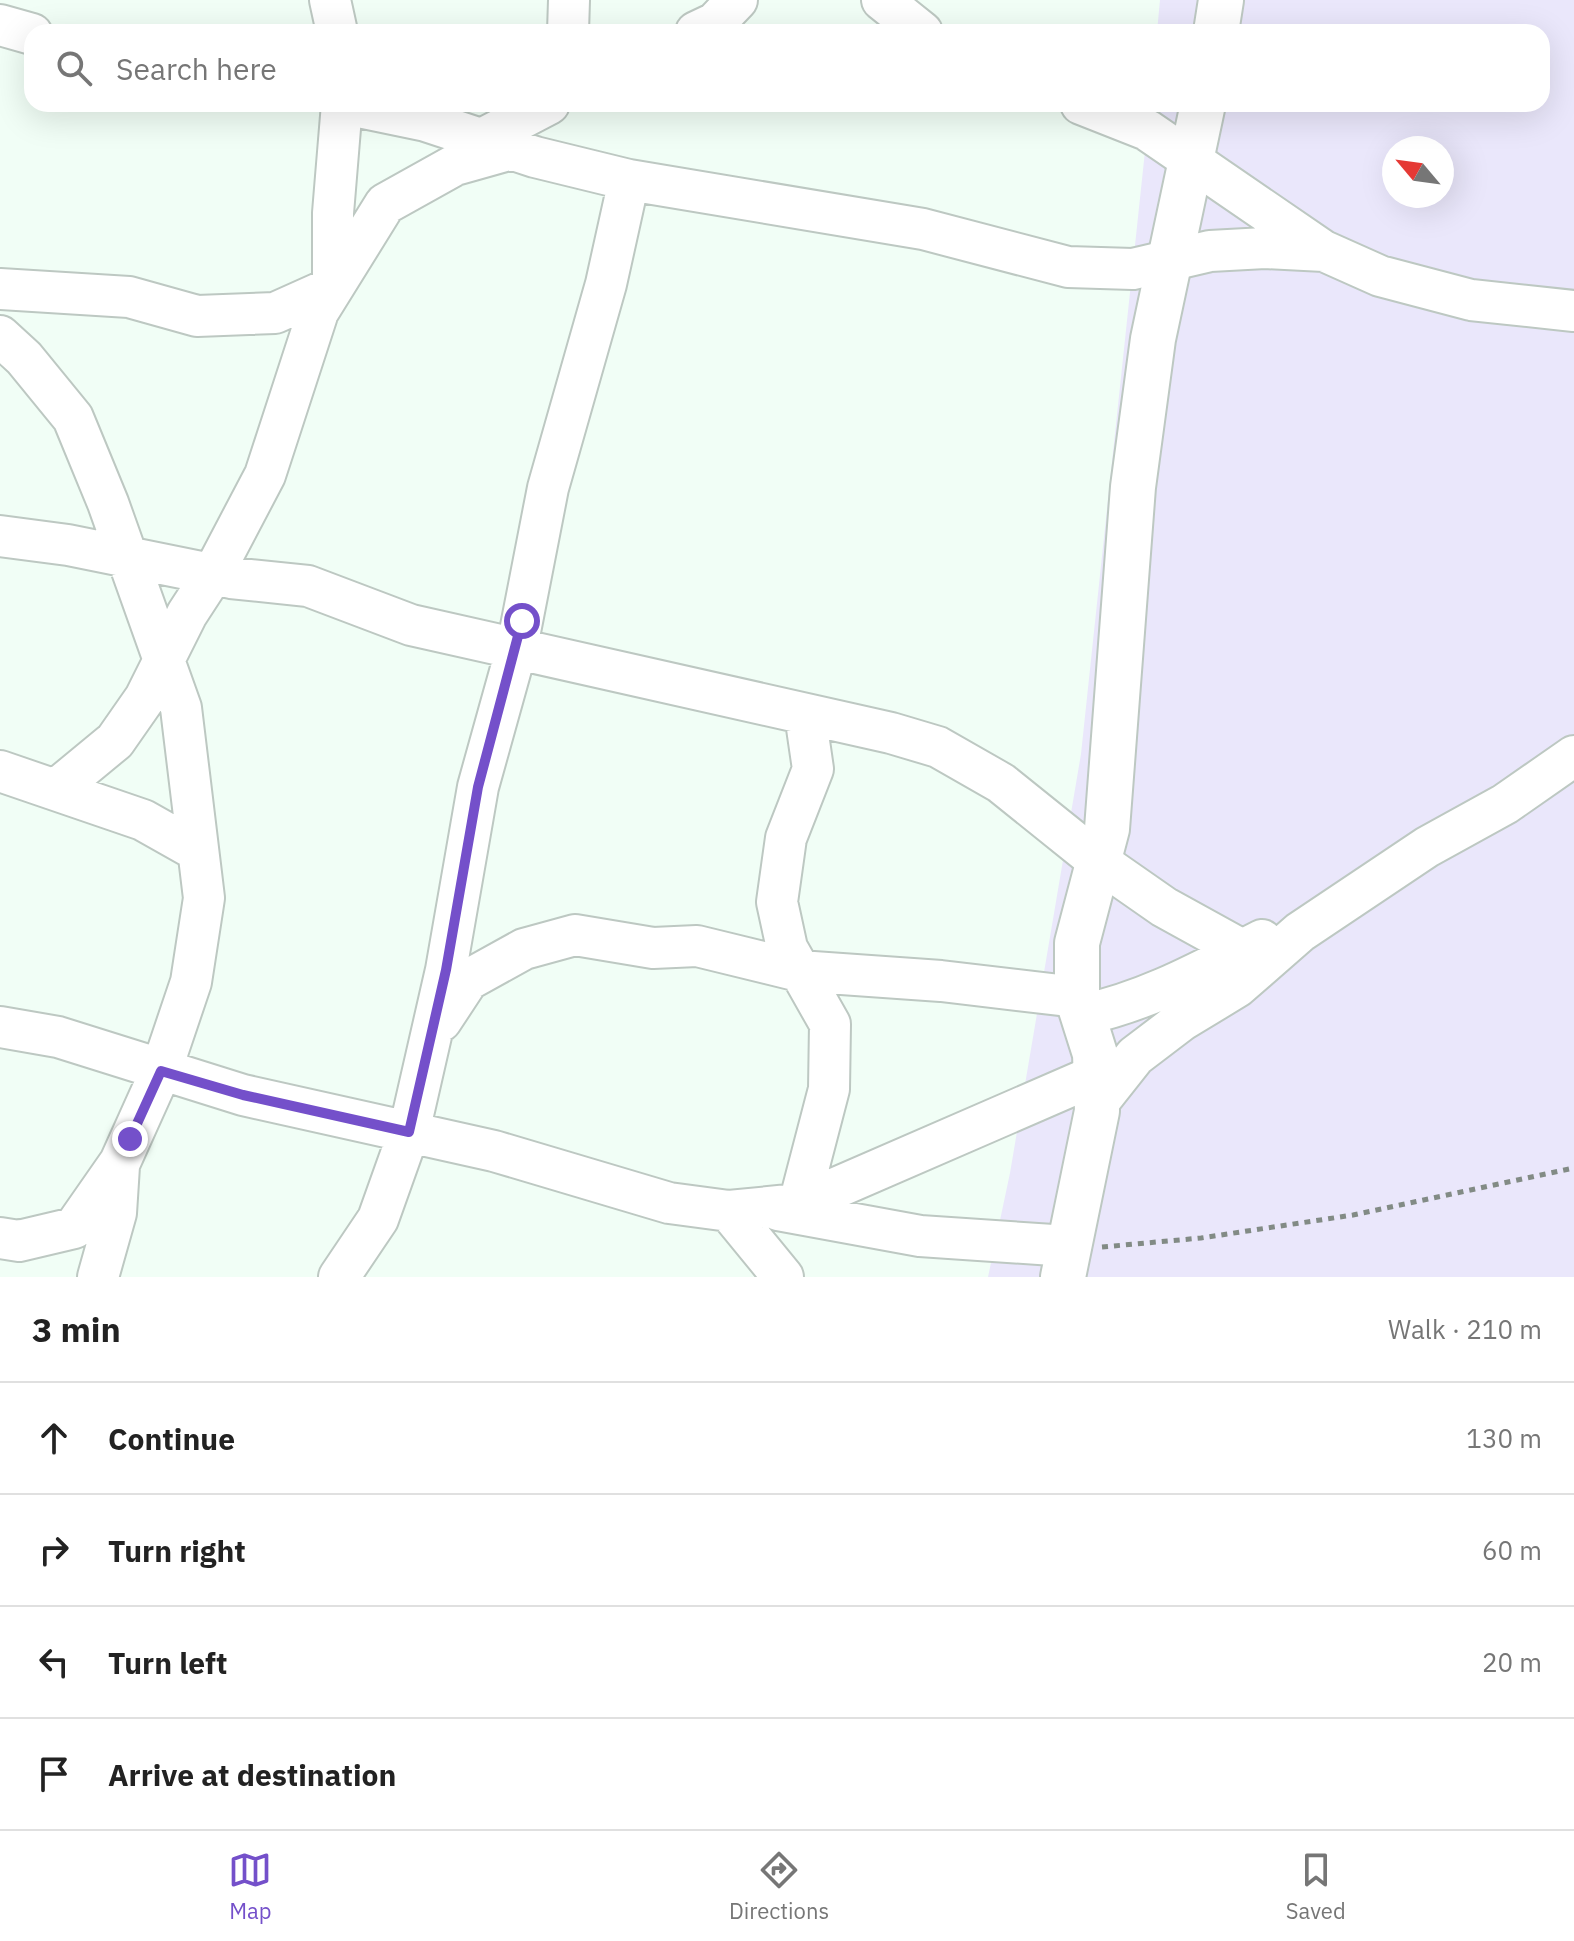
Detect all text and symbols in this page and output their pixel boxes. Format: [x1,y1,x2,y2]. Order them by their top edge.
search box [24,24,1550,112]
icon: search [52,46,96,90]
text: Search here [116,49,277,88]
north arrow [1382,136,1454,208]
route start [504,603,540,639]
route end [112,1121,148,1157]
text: 3 min [32,1307,121,1351]
text: Walk · 210 m [1388,1312,1542,1346]
icon: ahead [32,1416,76,1460]
text: Continue [108,1419,235,1458]
text: 130 m [1466,1421,1542,1455]
icon: right [32,1528,76,1572]
text: Turn right [108,1531,246,1570]
text: 60 m [1482,1533,1542,1567]
icon: left [32,1640,76,1684]
text: Turn left [108,1643,227,1682]
text: 20 m [1482,1645,1542,1679]
icon: arrive [32,1752,76,1796]
text: Arrive at destination [108,1755,396,1794]
tab: Map [228,1848,272,1925]
tab: Directions [729,1848,829,1925]
tab: Saved [1286,1848,1346,1925]

